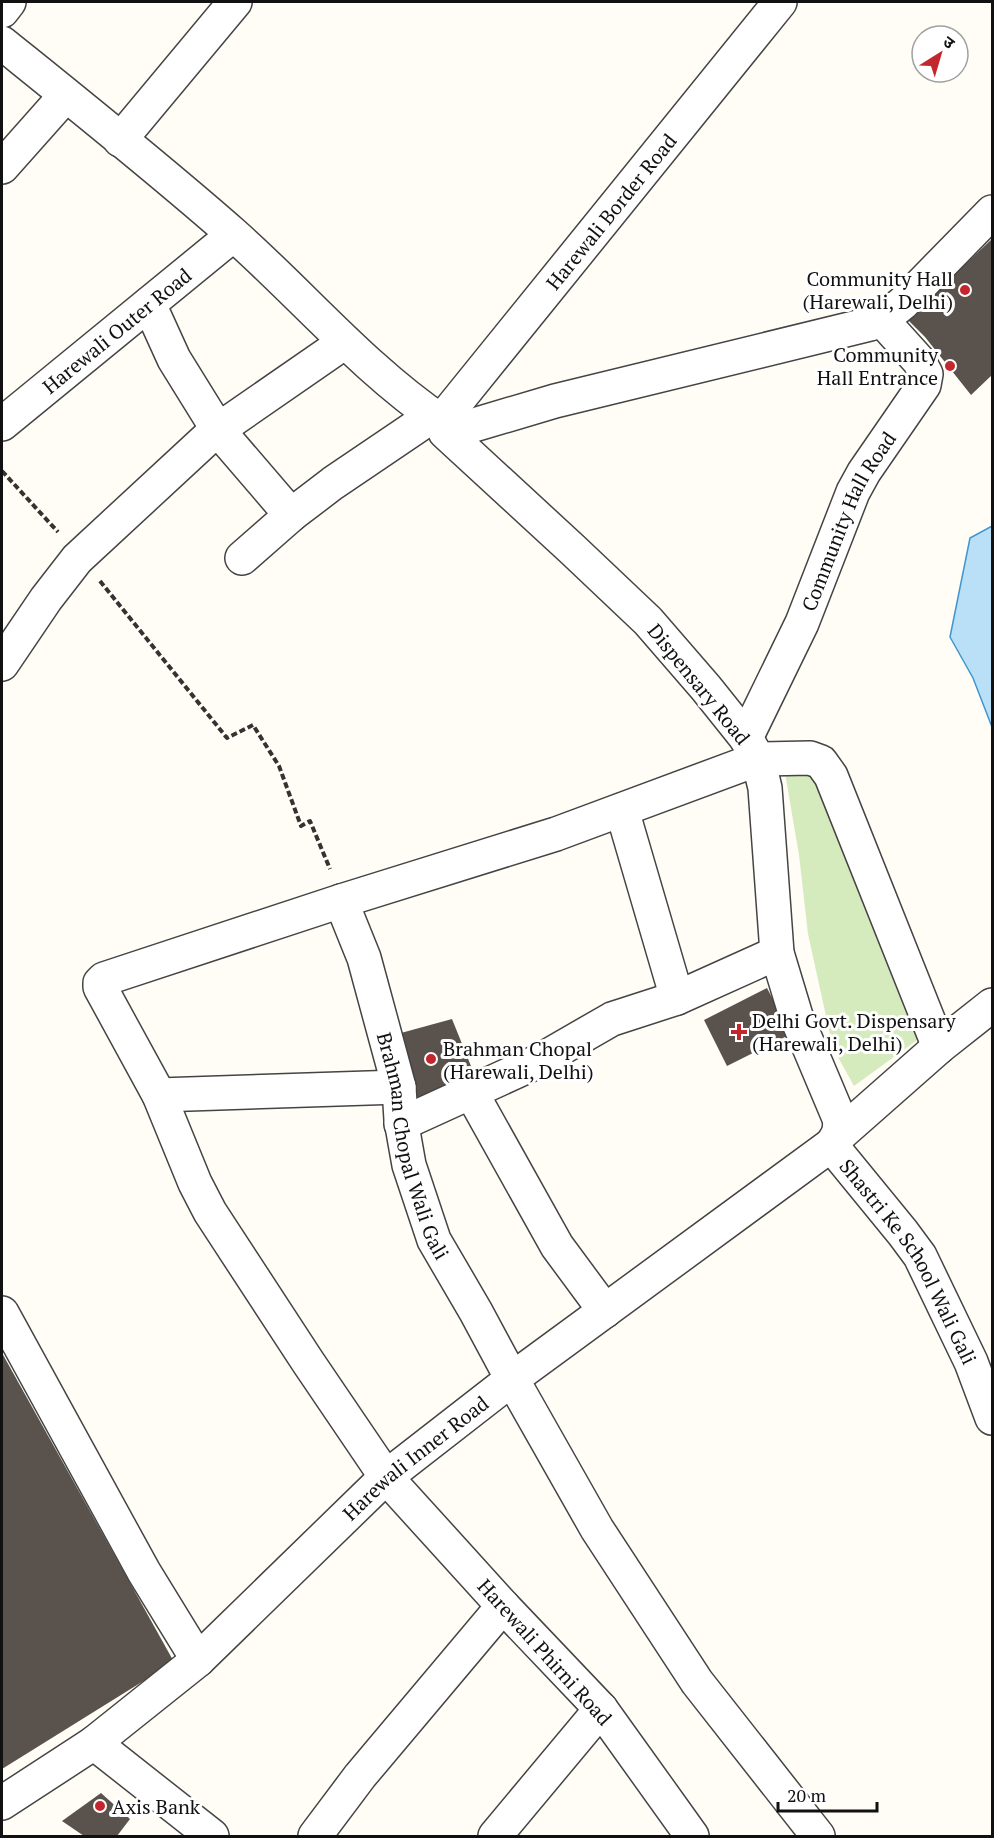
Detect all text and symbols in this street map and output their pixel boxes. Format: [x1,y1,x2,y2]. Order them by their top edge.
north arrow [910,24,970,84]
text: उ [939,30,960,54]
street label: Harewali Border Road [539,128,682,295]
street label: Harewali Outer Road [36,261,197,399]
place label: Community Hall (Harewali, Delhi) [802,265,953,315]
marker: Community Hall (Harewali, Delhi) [958,283,972,297]
place label: Community Hall Entrance [817,341,939,391]
marker: Community Hall Entrance [943,359,957,373]
street label: Community Hall Road [795,426,902,615]
street label: Dispensary Road [642,618,756,750]
place label: Delhi Govt. Dispensary (Harewali, Delhi) [752,1007,956,1057]
marker: Delhi Govt. Dispensary (Harewali, Delhi) [730,1023,748,1041]
street label: Brahman Chopal Wali Gali [371,1029,456,1264]
place label: Brahman Chopal (Harewali, Delhi) [443,1035,594,1085]
marker: Brahman Chopal (Harewali, Delhi) [424,1052,438,1066]
street label: Shastri Ke School Wali Gali [834,1153,983,1369]
street label: Harewali Inner Road [336,1389,494,1526]
street label: Harewali Phirni Road [472,1573,618,1731]
scale bar [778,1775,877,1813]
text: 20 m [787,1783,827,1807]
place label: Axis Bank [112,1793,201,1820]
marker: Axis Bank [93,1799,107,1813]

